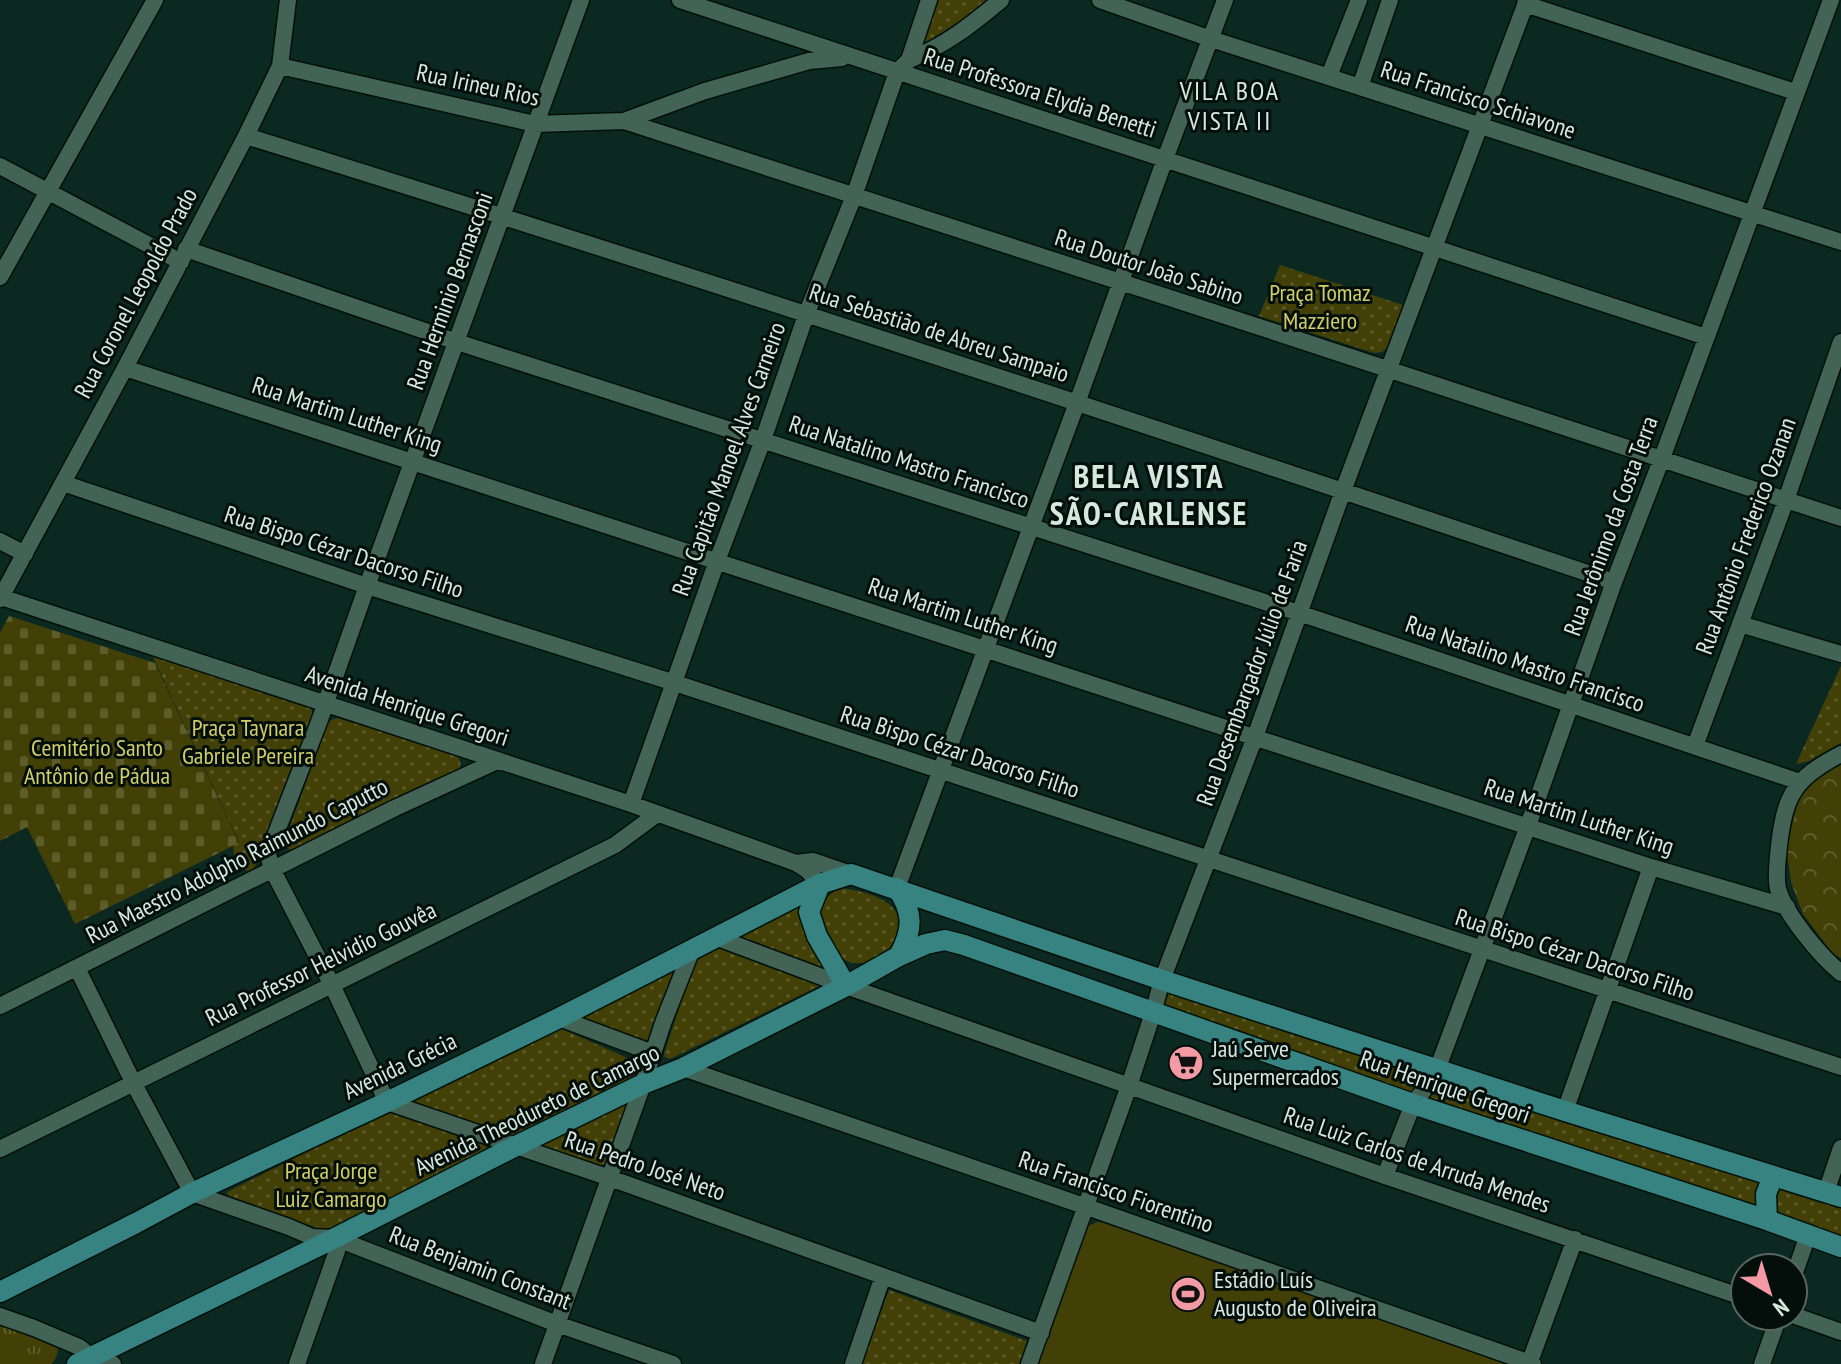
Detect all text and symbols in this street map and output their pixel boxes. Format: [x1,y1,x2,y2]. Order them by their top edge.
street label: Rua Professora Elydia Benetti [920,40,1160,145]
street label: Rua Francisco Schiavone [1377,53,1579,146]
street label: Rua Irineu Rios [414,56,543,113]
district label: VILA BOA VISTA II [1179,74,1280,137]
street label: Rua Coronel Leopoldo Prado [67,182,204,403]
street label: Rua Herminio Bernasconi [399,188,500,394]
street label: Rua Doutor João Sabino [1051,221,1247,312]
street label: Rua Sebastião de Abreu Sampaio [805,276,1073,389]
park label: Praça Tomaz Mazziero [1269,277,1371,336]
street label: Rua Capitão Manoel Alves Carneiro [665,318,792,600]
street label: Rua Martim Luther King [248,369,446,460]
street label: Rua Natalino Mastro Francisco [785,408,1033,515]
street label: Rua Jerônimo da Costa Terra [1556,412,1665,640]
street label: Rua Antônio Frederico Ozanan [1688,413,1803,658]
district label: BELA VISTA SÃO-CARLENSE [1050,455,1248,534]
street label: Rua Bispo Cézar Dacorso Filho [221,498,468,605]
street label: Rua Desembargador Júlio de Faria [1189,536,1314,810]
street label: Rua Martim Luther King [864,570,1062,661]
street label: Rua Natalino Mastro Francisco [1402,608,1649,719]
street label: Avenida Henrique Gregori [301,658,513,753]
street label: Rua Bispo Cézar Dacorso Filho [837,698,1084,805]
park label: Praça Taynara Gabriele Pereira [182,712,314,771]
park label: Cemitério Santo Antônio de Pádua [24,732,170,791]
street label: Rua Maestro Adolpho Raimundo Caputto [81,771,393,950]
street label: Rua Martim Luther King [1480,771,1678,862]
street label: Rua Professor Helvidio Gouvêa [200,894,441,1033]
street label: Rua Bispo Cézar Dacorso Filho [1452,901,1699,1008]
street label: Avenida Grécia [338,1025,461,1106]
place label: Jaú Serve Supermercados [1211,1033,1339,1092]
street label: Avenida Theodureto de Camargo [409,1037,664,1182]
street label: Rua Henrique Gregori [1356,1043,1534,1130]
supermarket icon: Jaú Serve Supermercados [1167,1044,1205,1082]
street label: Rua Luiz Carlos de Arruda Mendes [1280,1099,1555,1220]
street label: Rua Pedro José Neto [561,1124,730,1208]
street label: Rua Francisco Fiorentino [1015,1144,1218,1239]
park label: Praça Jorge Luiz Camargo [275,1155,387,1214]
street label: Rua Benjamin Constant [385,1219,576,1317]
north arrow [1729,1252,1809,1332]
place label: Estádio Luís Augusto de Oliveira [1214,1264,1377,1323]
sports icon: Estádio Luís Augusto de Oliveira [1169,1275,1207,1313]
text: N [1768,1293,1795,1322]

